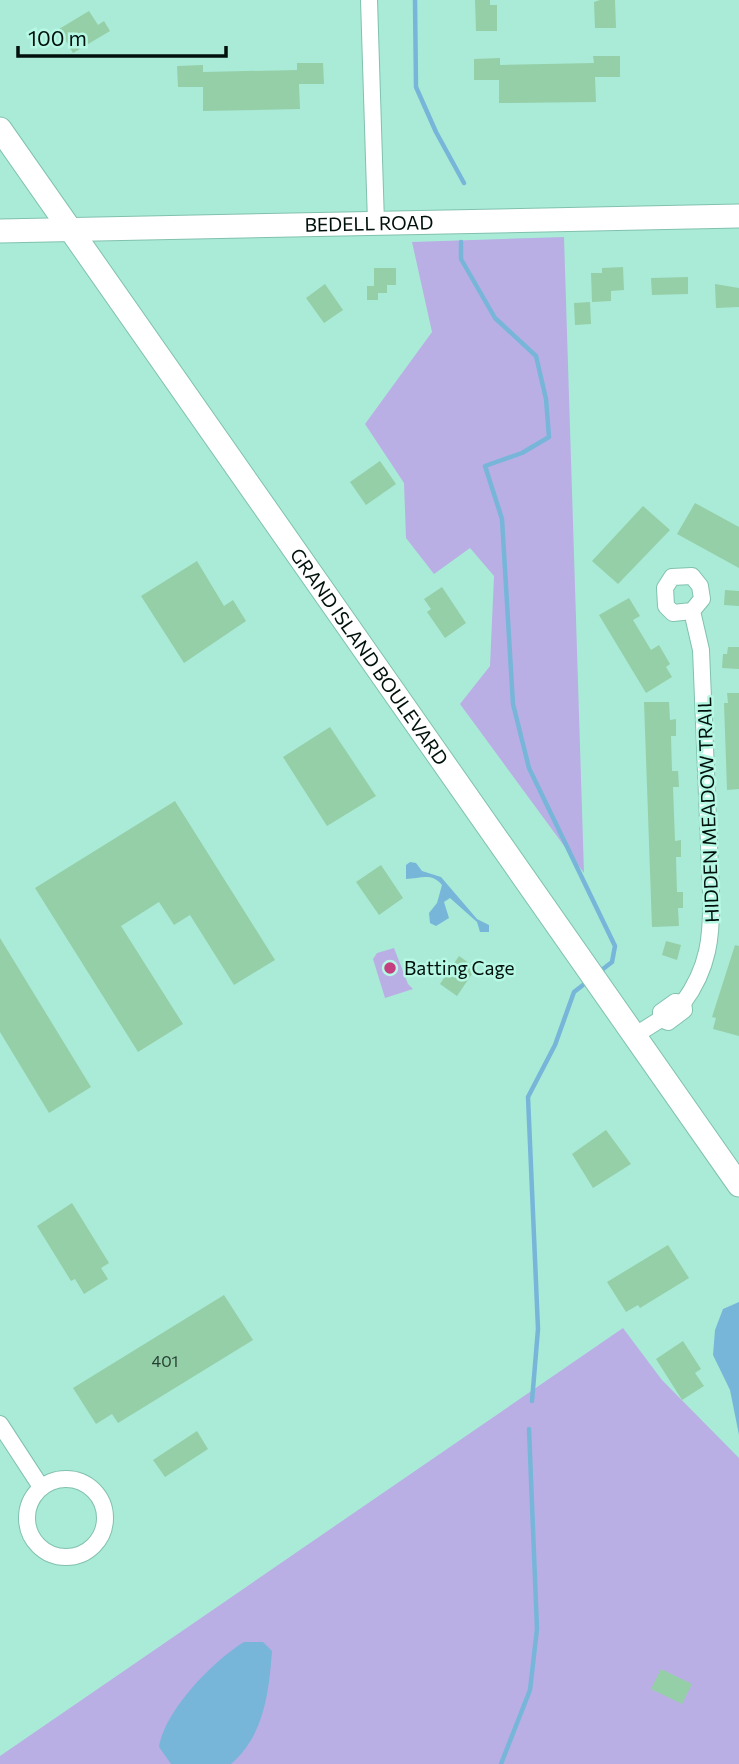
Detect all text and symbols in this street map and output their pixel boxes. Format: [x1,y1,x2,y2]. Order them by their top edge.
scale bar [18,14,226,58]
text: 100 m [28,25,87,50]
street label: BEDELL ROAD [304,210,434,236]
street label: GRAND ISLAND BOULEVARD [286,543,453,769]
street label: HIDDEN MEADOW TRAIL [692,697,723,923]
place label: Batting Cage [404,956,515,979]
marker: Batting Cage [382,960,398,976]
house number: 401 [152,1351,178,1370]

